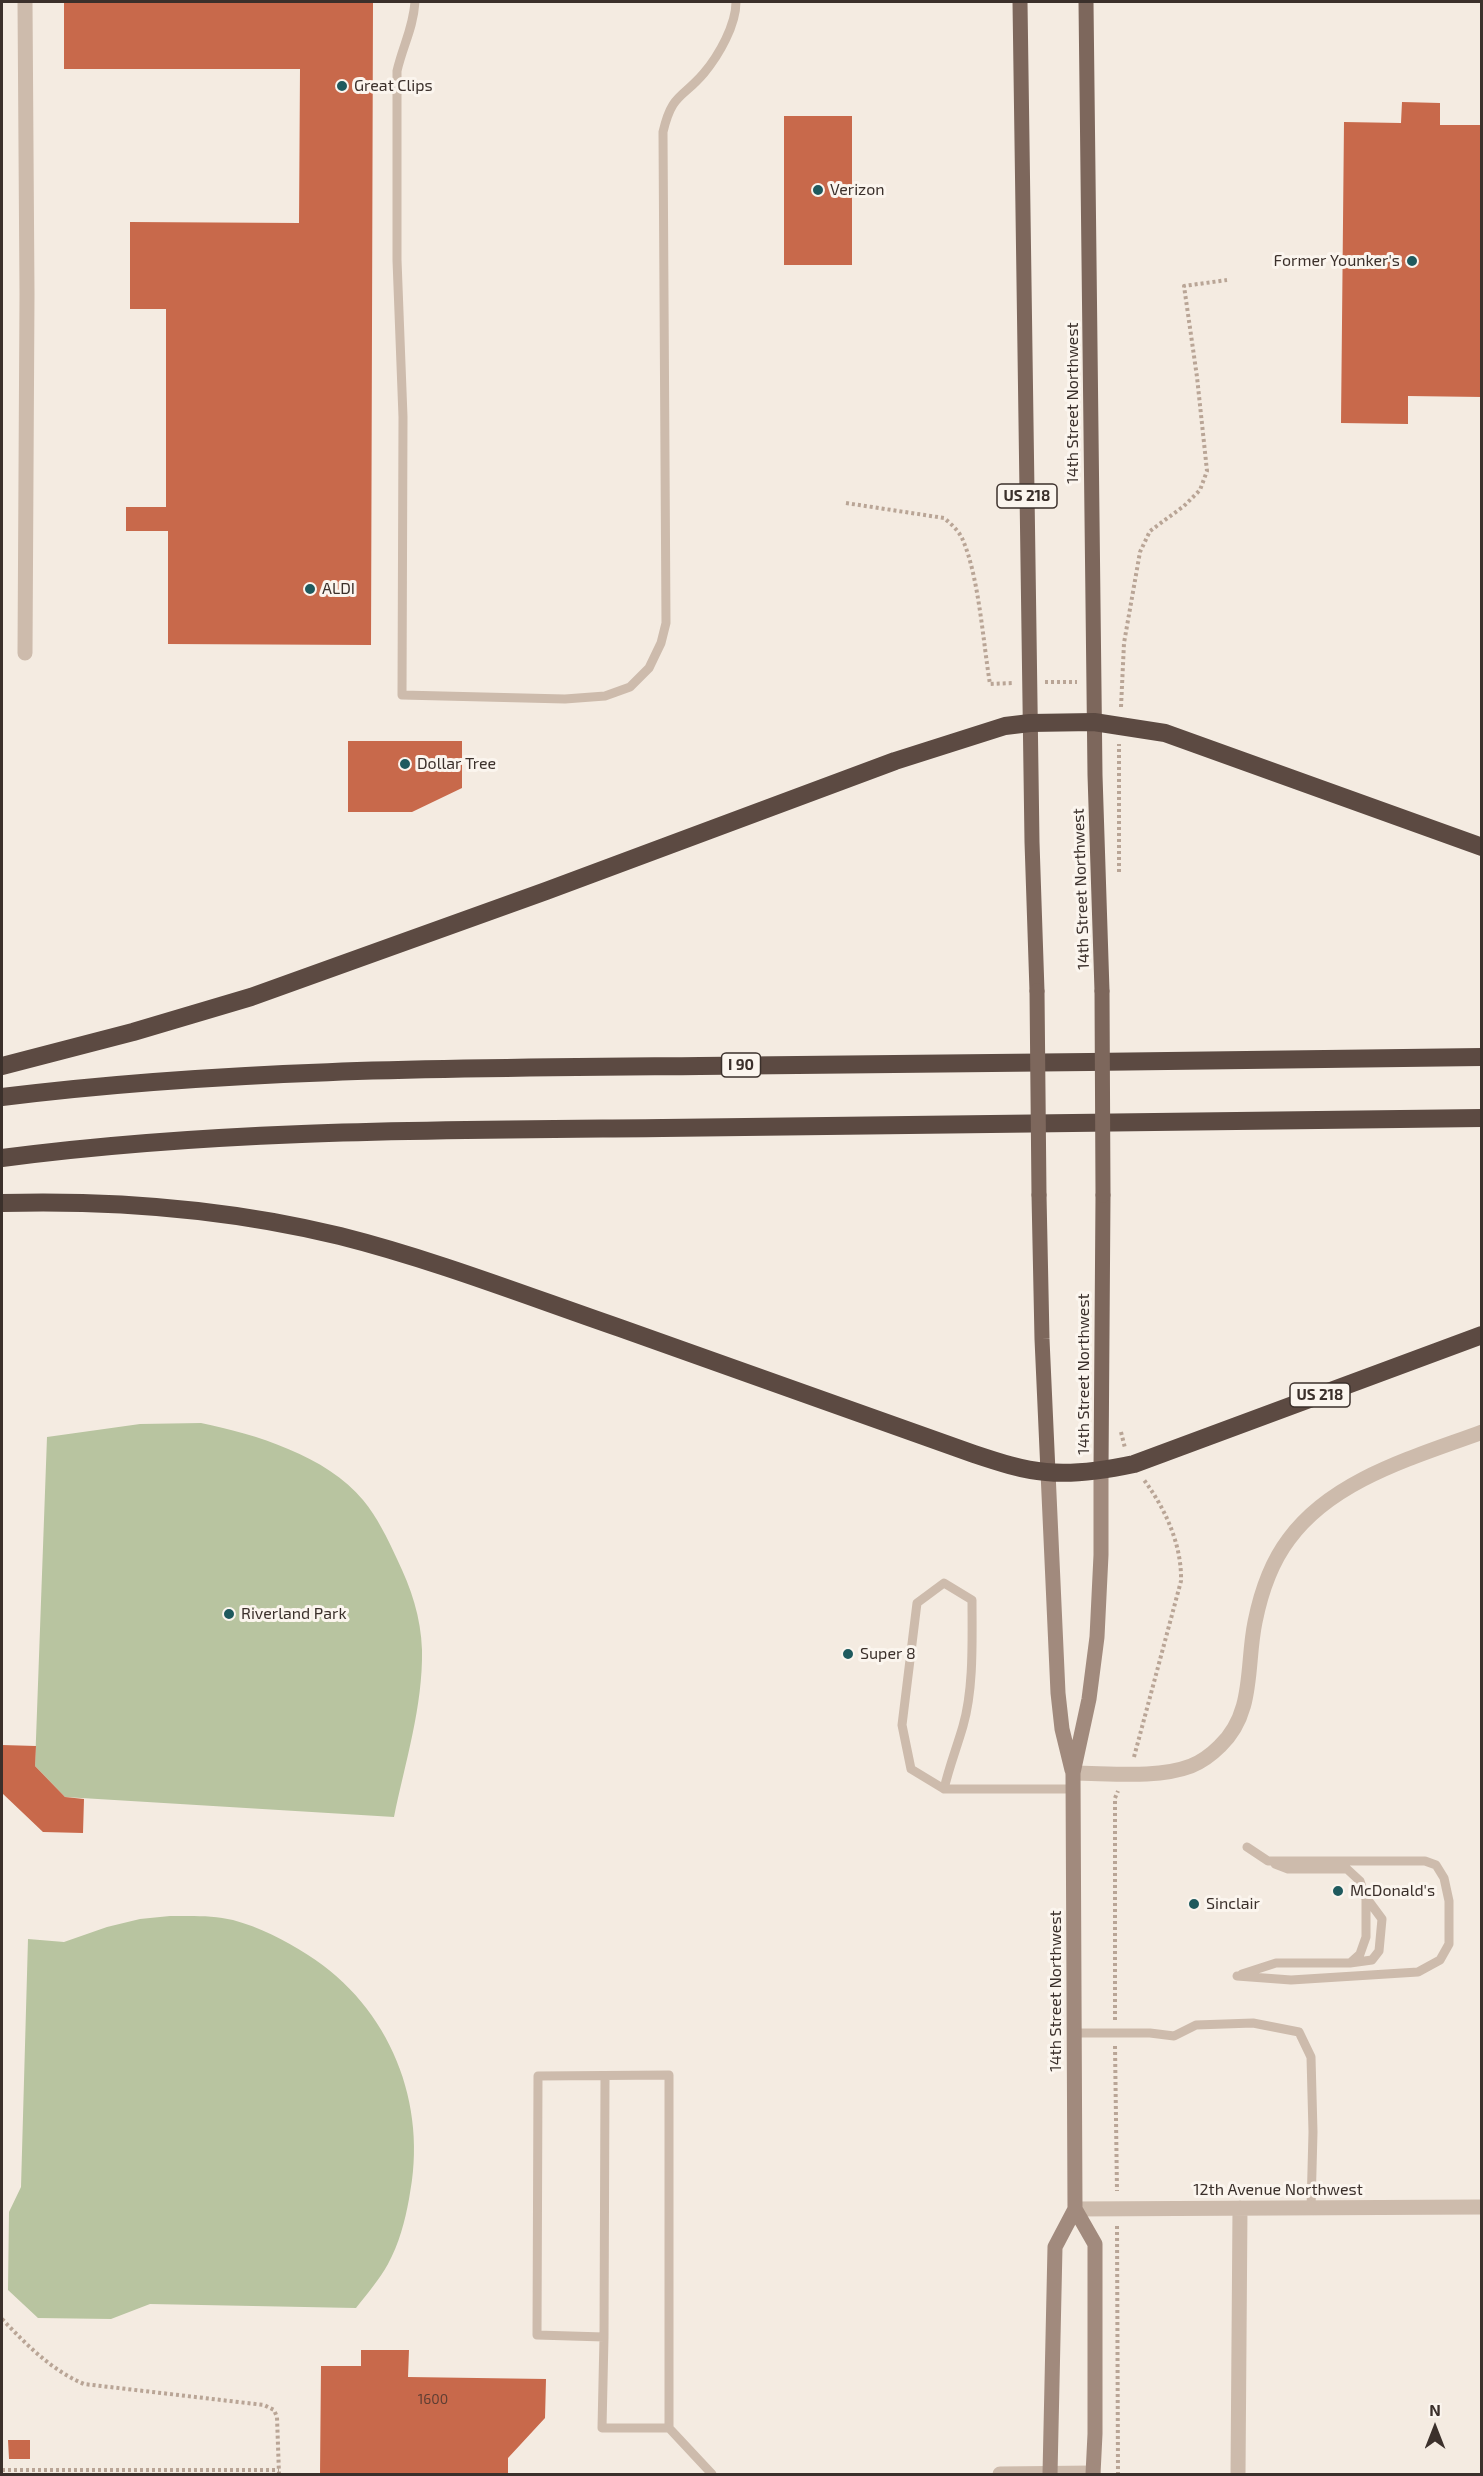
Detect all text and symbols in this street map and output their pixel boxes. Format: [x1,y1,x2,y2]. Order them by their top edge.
place label: Great Clips [354,76,433,96]
marker: Great Clips [335,79,349,93]
place label: Verizon [830,180,885,200]
marker: Verizon [811,183,825,197]
place label: Former Younker's [1274,251,1400,271]
marker: Former Younker's [1405,254,1419,268]
street label: 14th Street Northwest [1063,322,1083,484]
road number: US 218 [997,484,1057,508]
place label: ALDI [322,579,355,599]
marker: ALDI [303,582,317,596]
place label: Dollar Tree [417,754,496,774]
marker: Dollar Tree [398,757,412,771]
street label: 14th Street Northwest [1069,808,1093,970]
road number: I 90 [722,1053,760,1077]
street label: 14th Street Northwest [1074,1293,1094,1455]
road number: US 218 [1290,1383,1350,1407]
place label: Riverland Park [241,1604,347,1624]
marker: Riverland Park [222,1607,236,1621]
place label: Super 8 [860,1644,916,1664]
marker: Super 8 [841,1647,855,1661]
place label: McDonald's [1350,1881,1435,1901]
marker: McDonald's [1331,1884,1345,1898]
place label: Sinclair [1206,1894,1260,1914]
marker: Sinclair [1187,1897,1201,1911]
street label: 14th Street Northwest [1046,1910,1066,2072]
street label: 12th Avenue Northwest [1193,2180,1363,2200]
house number: 1600 [418,2391,448,2407]
north arrow [1405,2398,1465,2458]
text: N [1429,2400,1441,2419]

